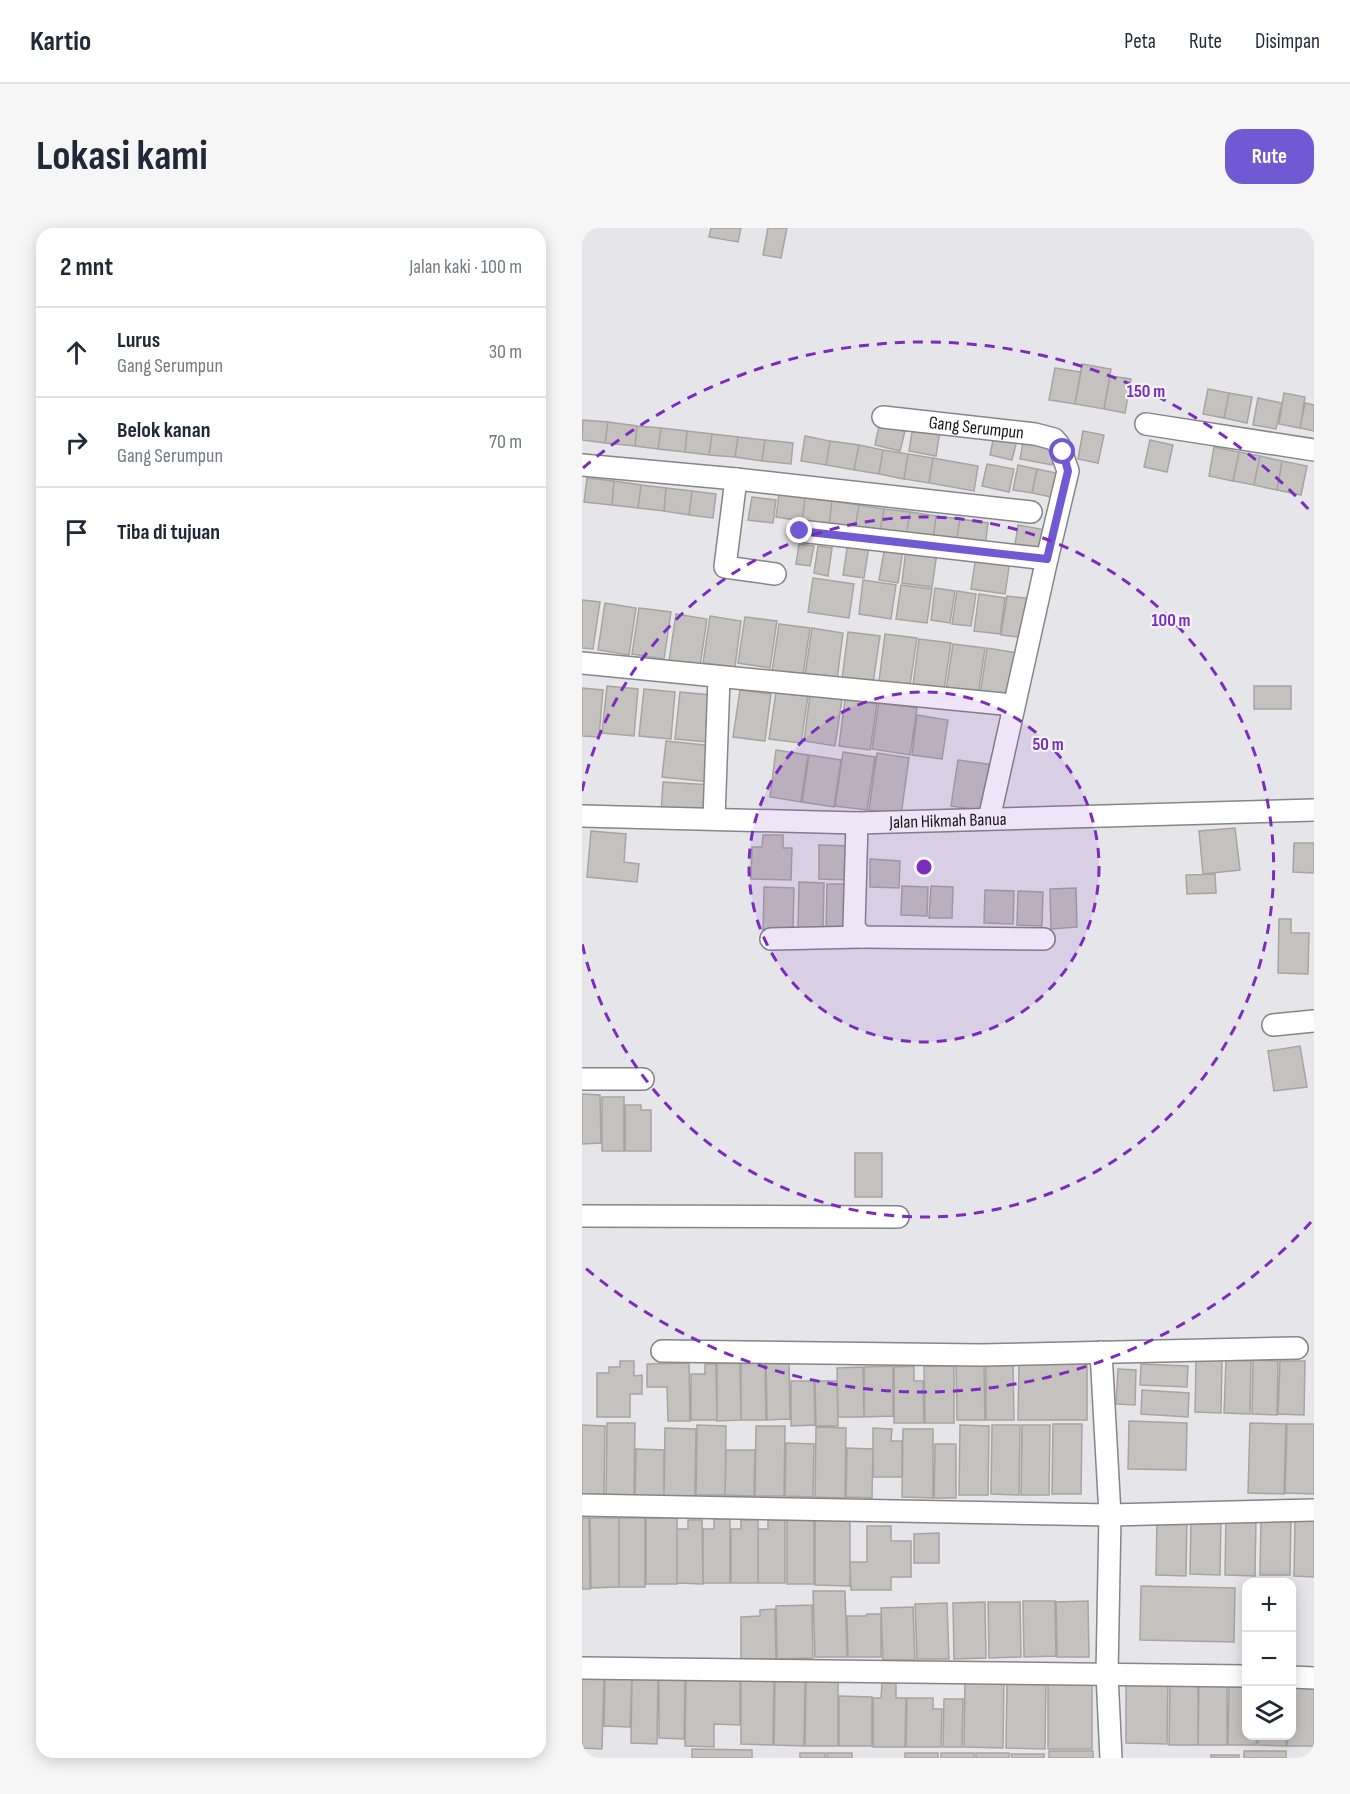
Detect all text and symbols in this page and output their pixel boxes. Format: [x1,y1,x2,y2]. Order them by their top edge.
text: Kartio [30,25,91,58]
text: Peta [1124,29,1156,54]
text: Rute [1189,29,1222,54]
text: Disimpan [1255,29,1320,54]
button: Rute [1225,129,1314,184]
text: Lokasi kami [36,131,208,182]
text: 2 mnt [60,252,113,283]
text: Jalan kaki · 100 m [409,255,522,279]
text: Lurus [117,327,160,354]
icon: ahead [60,336,93,369]
text: 30 m [489,340,522,364]
text: Gang Serumpun [117,354,223,378]
text: 150 m [1127,381,1165,402]
street label: Gang Serumpun [928,412,1025,443]
text: Belok kanan [117,417,210,444]
icon: right [60,426,93,459]
text: 70 m [489,430,522,454]
route start [1049,438,1075,464]
text: Gang Serumpun [117,444,223,468]
icon: arrive [60,516,93,549]
route end [786,517,812,543]
text: Tiba di tujuan [117,519,220,546]
text: 100 m [1152,610,1191,631]
text: 50 m [1032,734,1064,755]
street label: Jalan Hikmah Banua [888,808,1007,833]
centre of rings [914,857,934,877]
map controls [1242,1578,1296,1740]
button: + [1242,1578,1296,1632]
button: − [1242,1632,1296,1686]
button: layers [1242,1686,1296,1740]

